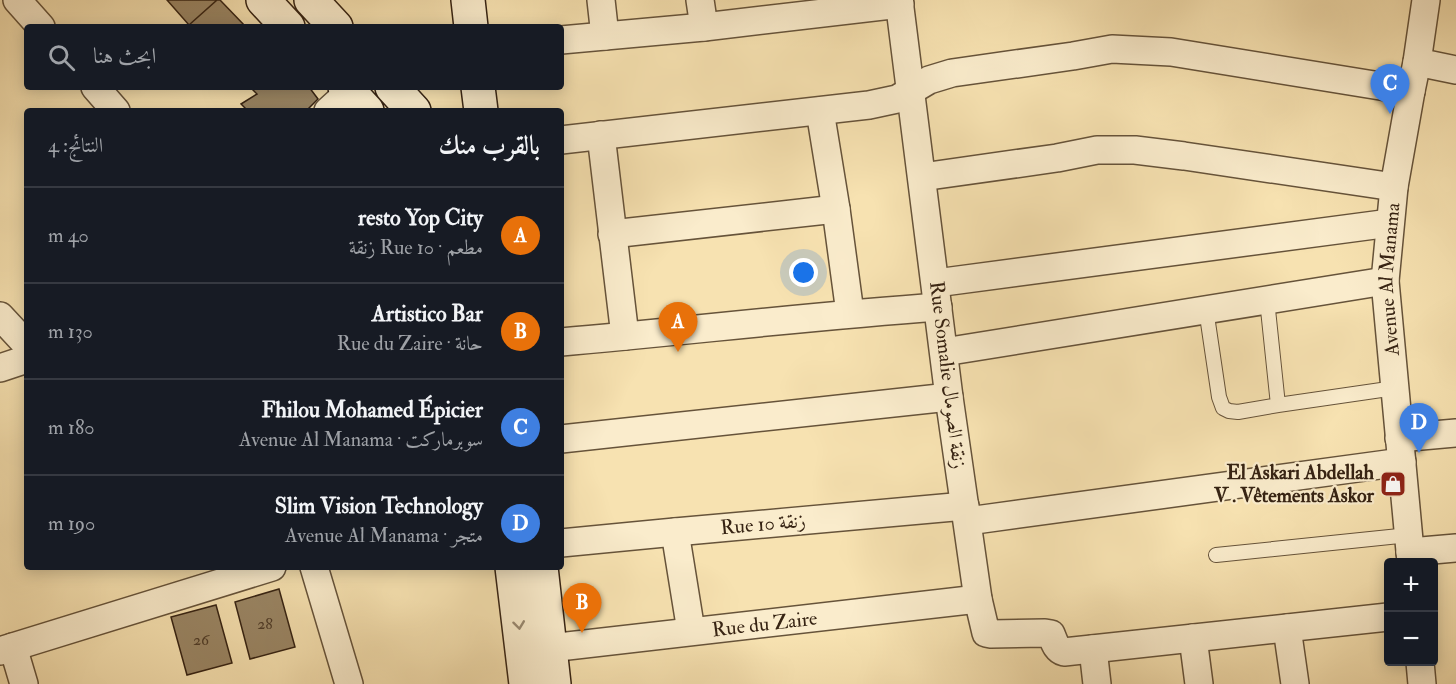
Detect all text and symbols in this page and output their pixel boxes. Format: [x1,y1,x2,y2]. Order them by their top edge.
search box [24,24,564,90]
icon: search [45,41,78,74]
text: ابحث هنا [93,42,156,70]
pin: C [1370,64,1410,114]
text: بالقرب منك [438,130,540,162]
text: النتائج: 4 [48,133,103,158]
street label: Avenue Al Manama [1373,201,1405,358]
text: resto Yop City [358,204,483,232]
text: 40 m [48,223,89,248]
text: A [514,223,527,248]
text: مطعم · Rue 10 زنقة [349,235,483,260]
your location [789,258,818,287]
street label: Rue Somalie زنقة الصومال [924,280,972,470]
text: Artistico Bar [372,300,483,328]
pin: A [658,302,698,352]
text: 130 m [48,319,93,344]
text: B [514,319,527,344]
text: حانة · Rue du Zaire [337,331,483,356]
text: Fhilou Mohamed Épicier [261,396,483,424]
pin: D [1400,404,1438,453]
text: 180 m [48,415,95,440]
text: C [513,415,528,440]
text: سوبرماركت · Avenue Al Manama [239,427,483,452]
place label: El Askari Abdellah V . Vêtements Askor [1213,460,1375,508]
shop icon: El Askari Abdellah V . Vêtements Askor [1378,469,1408,499]
text: Slim Vision Technology [275,492,483,520]
street label: Rue 10 زنقة [719,508,807,540]
text: 190 m [48,511,95,536]
text: D [512,511,529,536]
text: متجر · Avenue Al Manama [285,523,483,548]
map controls [1384,558,1438,666]
button: + [1384,558,1438,612]
pin: B [562,584,602,633]
street label: Rue du Zaire [711,605,819,642]
button: − [1384,612,1438,666]
house number: 28 [257,614,273,634]
one-way arrow [512,621,525,630]
house number: 26 [193,630,210,650]

